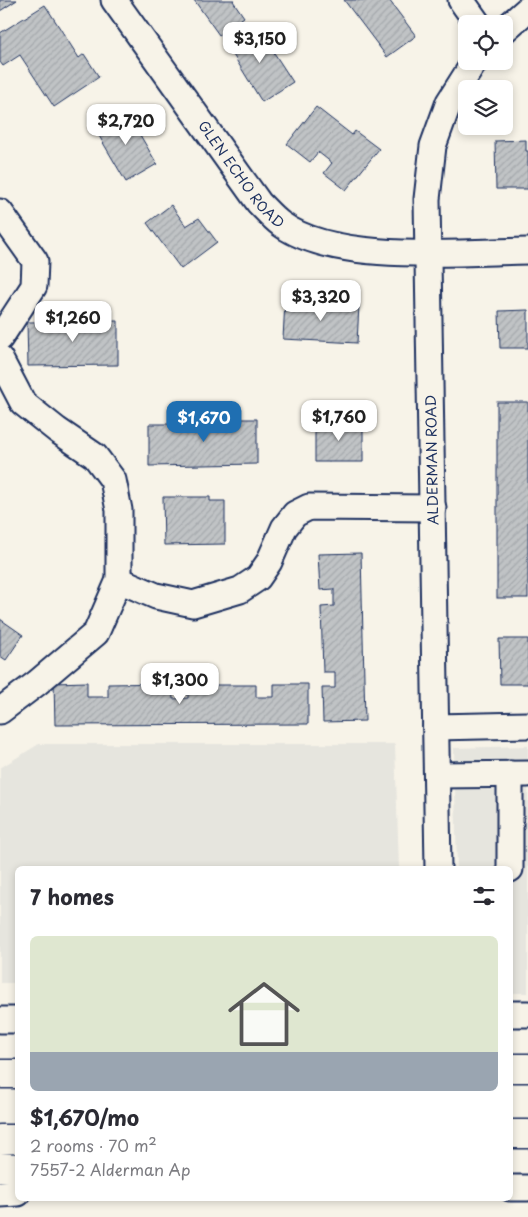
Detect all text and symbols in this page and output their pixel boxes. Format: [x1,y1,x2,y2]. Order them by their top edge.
map controls [458,15,513,135]
button: locate [458,15,513,70]
pin: $3,150 [219,22,301,64]
text: $3,150 [234,26,286,50]
button: layers [458,80,513,135]
pin: $2,720 [85,104,167,146]
text: $2,720 [98,108,154,132]
street label: GLEN ECHO ROAD [193,116,289,233]
pin: $3,320 [280,280,362,322]
text: $3,320 [292,284,350,308]
pin: $1,260 [32,300,114,343]
text: $1,260 [46,305,101,329]
street label: ALDERMAN ROAD [420,395,443,525]
pin: $1,670 [163,400,245,443]
pin: $1,760 [298,400,380,442]
text: $1,760 [312,404,366,428]
text: $1,670 [177,405,231,429]
pin: $1,300 [139,662,221,705]
text: $1,300 [152,667,208,691]
text: 7 homes [30,880,114,912]
icon: filters [470,882,498,910]
icon: home [219,969,309,1059]
text: $1,670/mo [30,1101,139,1133]
text: 2 rooms · 70 m² [30,1133,157,1157]
text: 7557-2 Alderman Ap [30,1157,191,1181]

